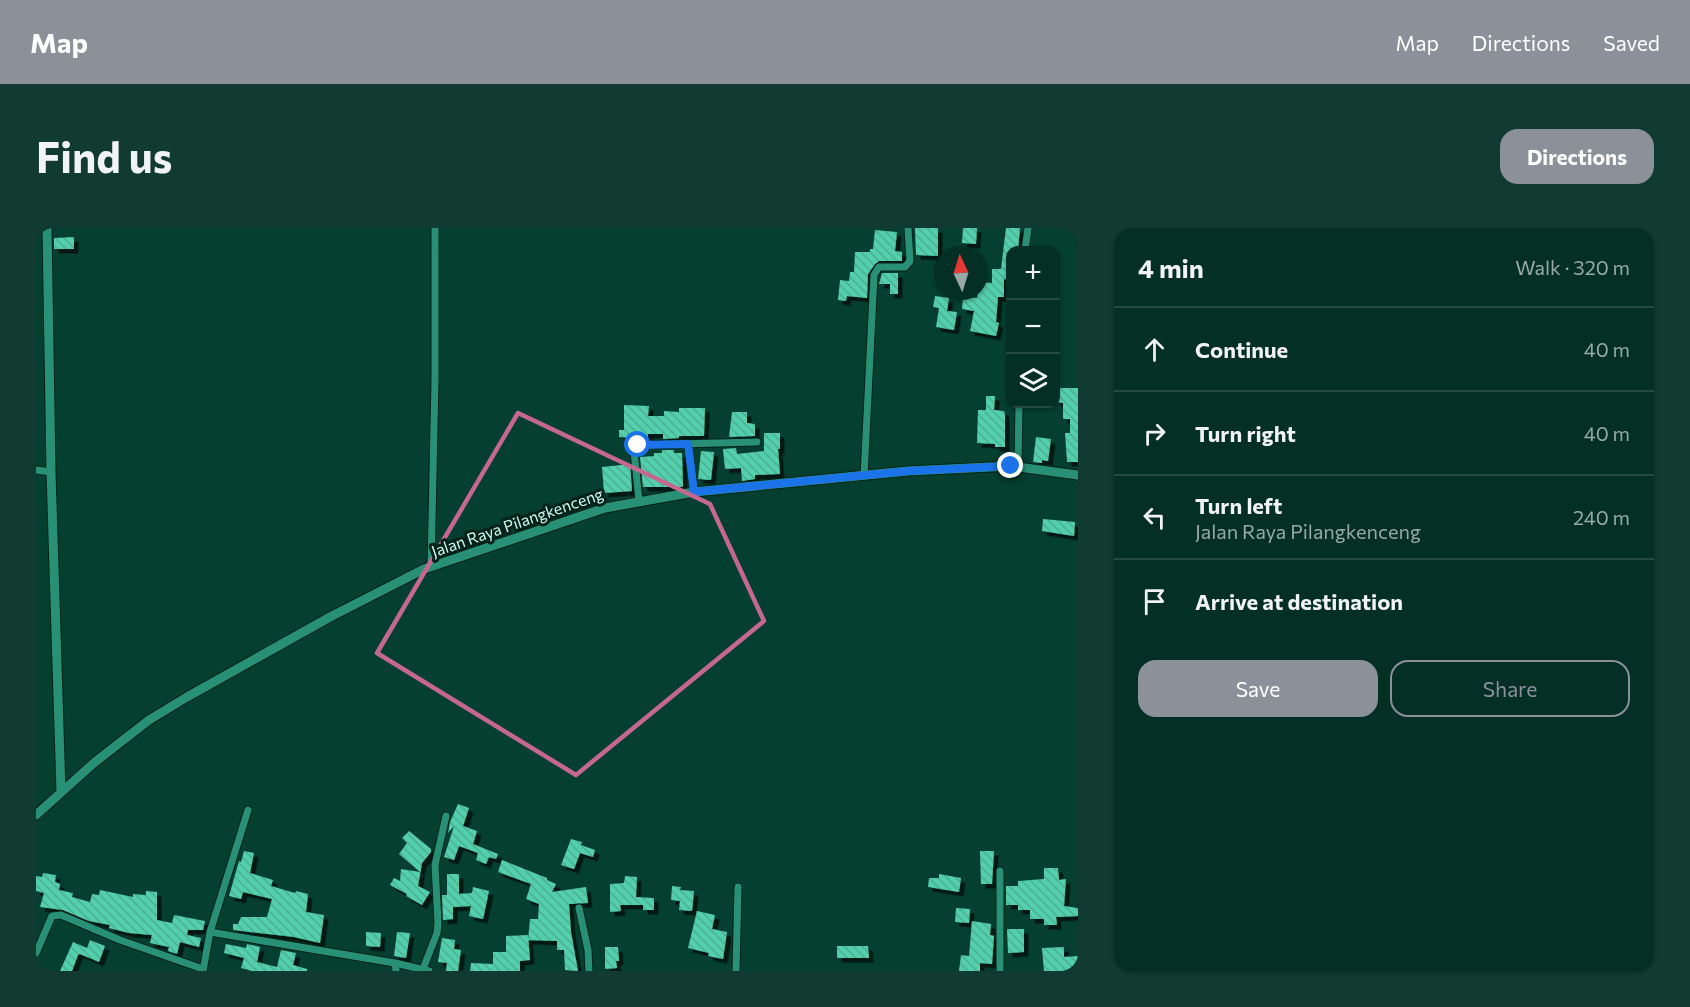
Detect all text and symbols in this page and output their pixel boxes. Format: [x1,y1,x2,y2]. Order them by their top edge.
text: Map [30,25,88,59]
text: Map [1396,30,1439,55]
text: Directions [1472,30,1570,55]
text: Saved [1603,30,1660,55]
button: Directions [1500,129,1654,184]
text: Find us [36,130,172,182]
north arrow [934,246,988,300]
map controls [1006,246,1060,408]
button: + [1006,246,1060,300]
text: 4 min [1138,252,1204,283]
text: Walk · 320 m [1515,255,1630,279]
button: − [1006,300,1060,354]
icon: ahead [1138,333,1171,366]
text: Continue [1195,336,1288,363]
text: 40 m [1584,337,1630,361]
button: layers [1006,354,1060,408]
icon: right [1138,417,1171,450]
text: Turn right [1195,420,1296,447]
text: 40 m [1584,421,1630,445]
route start [624,431,650,457]
route end [997,452,1023,478]
street label: Jalan Raya Pilangkenceng [429,484,606,560]
text: Turn left [1195,492,1282,519]
icon: left [1138,501,1171,534]
text: 240 m [1573,505,1630,529]
text: Jalan Raya Pilangkenceng [1195,519,1421,543]
icon: arrive [1138,585,1171,618]
text: Arrive at destination [1195,588,1403,615]
button: Save [1138,660,1378,717]
button: Share [1390,660,1630,717]

